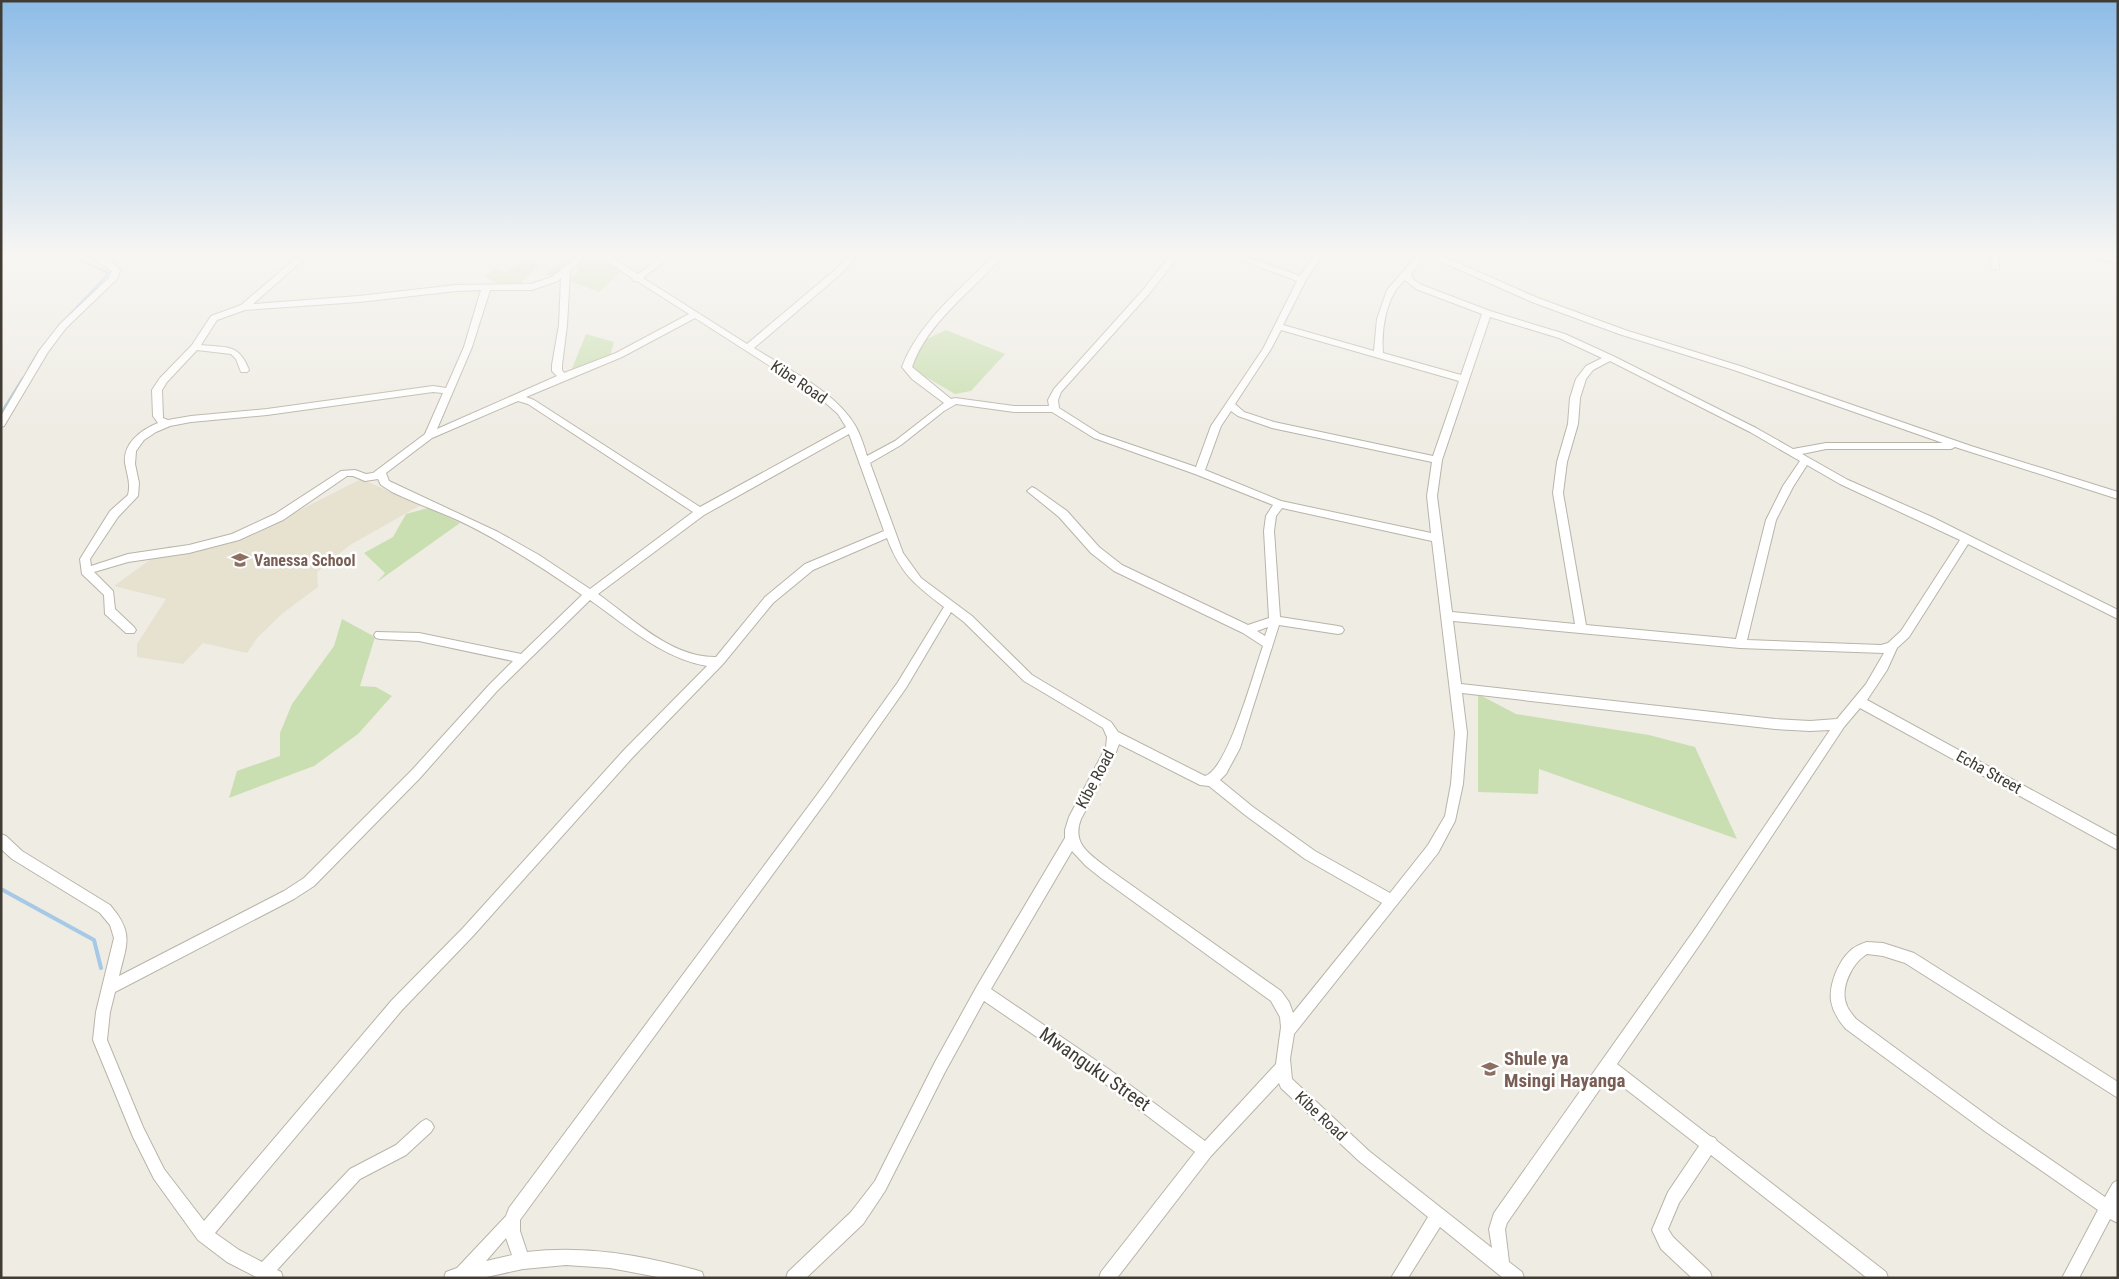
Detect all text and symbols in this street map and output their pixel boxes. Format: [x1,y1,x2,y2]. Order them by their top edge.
street label: Kibe Road [767,356,831,408]
school or university icon: Vanessa School [230,550,250,570]
place label: Vanessa School [254,551,356,570]
street label: Kibe Road [1072,746,1118,812]
street label: Echa Street [1953,746,2025,798]
street label: Mwanguku Street [1035,1022,1155,1116]
place label: Shule ya Msingi Hayanga [1504,1047,1626,1092]
school or university icon: Shule ya Msingi Hayanga [1480,1059,1500,1079]
street label: Kibe Road [1291,1087,1351,1145]

